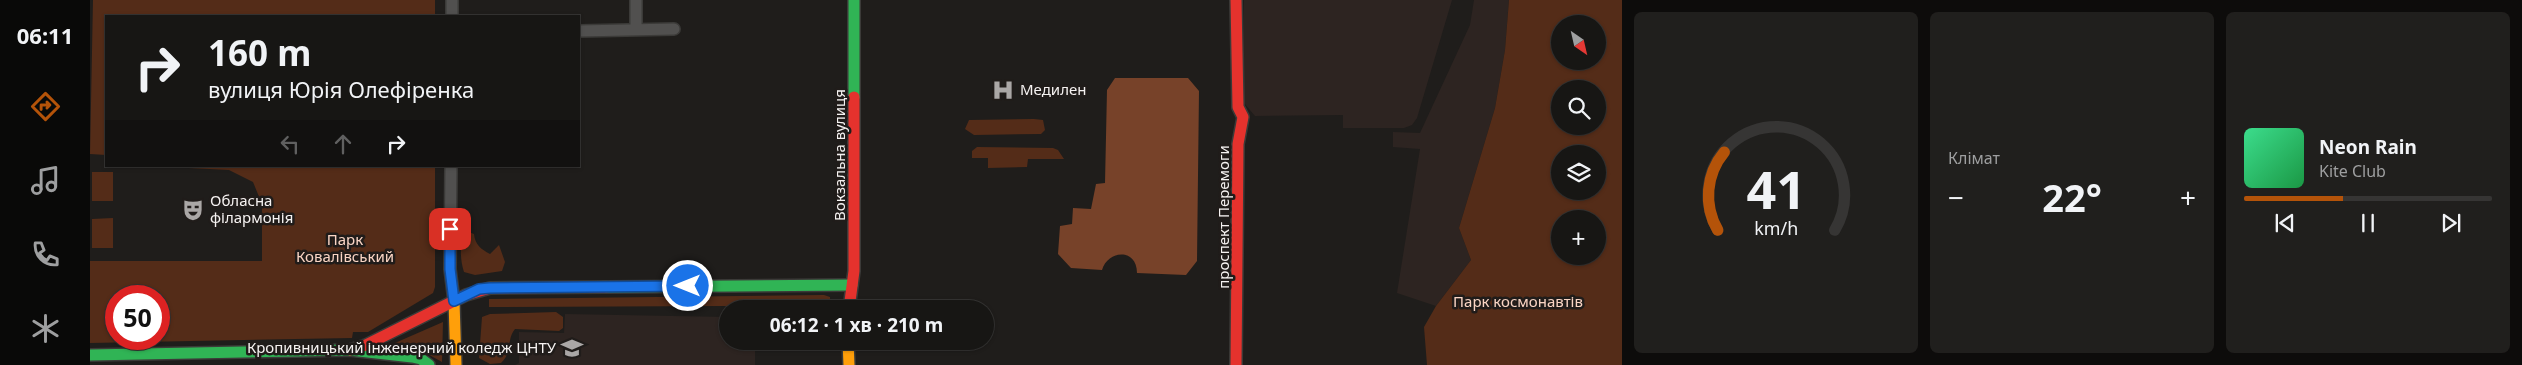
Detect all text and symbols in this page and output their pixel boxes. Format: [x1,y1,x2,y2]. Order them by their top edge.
north arrow [1551,15,1606,70]
map controls [1551,15,1606,265]
text: 06:11 [17,20,73,50]
text: 160 m [208,29,311,76]
icon: right [125,35,190,100]
text: вулиця Юрія Олефіренка [208,74,474,104]
hospital icon: Медилен [990,77,1016,103]
place label: Медилен [1020,79,1086,99]
button: search [1551,80,1606,135]
icon: directions [28,89,63,124]
street label: Вокзальна вулиця [829,89,849,221]
icon: left [276,130,304,158]
icon: ahead [329,130,357,158]
icon: right [382,130,410,158]
text: Neon Rain [2319,134,2417,160]
street label: проспект Перемоги [1213,145,1233,289]
button: layers [1551,145,1606,200]
text: Клімат [1948,147,2000,169]
text: 41 [1746,153,1806,224]
text: Kite Club [2319,160,2386,182]
icon: music [28,163,63,198]
text: 22° [2042,171,2102,223]
text: − [1948,178,1964,216]
text: + [2180,178,2196,216]
place label: Обласна філармонія [210,190,293,227]
theatre icon: Обласна філармонія [180,197,206,223]
pin [429,208,471,250]
icon: previous [2271,209,2299,237]
icon: pause [2354,209,2382,237]
icon: next [2437,209,2465,237]
button: + [1551,210,1606,265]
icon: arrive [436,215,464,243]
text: km/h [1754,216,1798,240]
park label: Парк Ковалівський [296,229,394,266]
icon: phone [28,237,63,272]
position arrow [661,259,713,311]
speed limit sign: 50 [105,285,170,350]
park label: Парк космонавтів [1453,291,1583,311]
icon: climate [28,311,63,346]
text: 06:12 · 1 хв · 210 m [770,312,943,338]
school or university icon: Кропивницький інженерний коледж ЦНТУ [559,335,585,361]
place label: Кропивницький інженерний коледж ЦНТУ [247,337,557,357]

